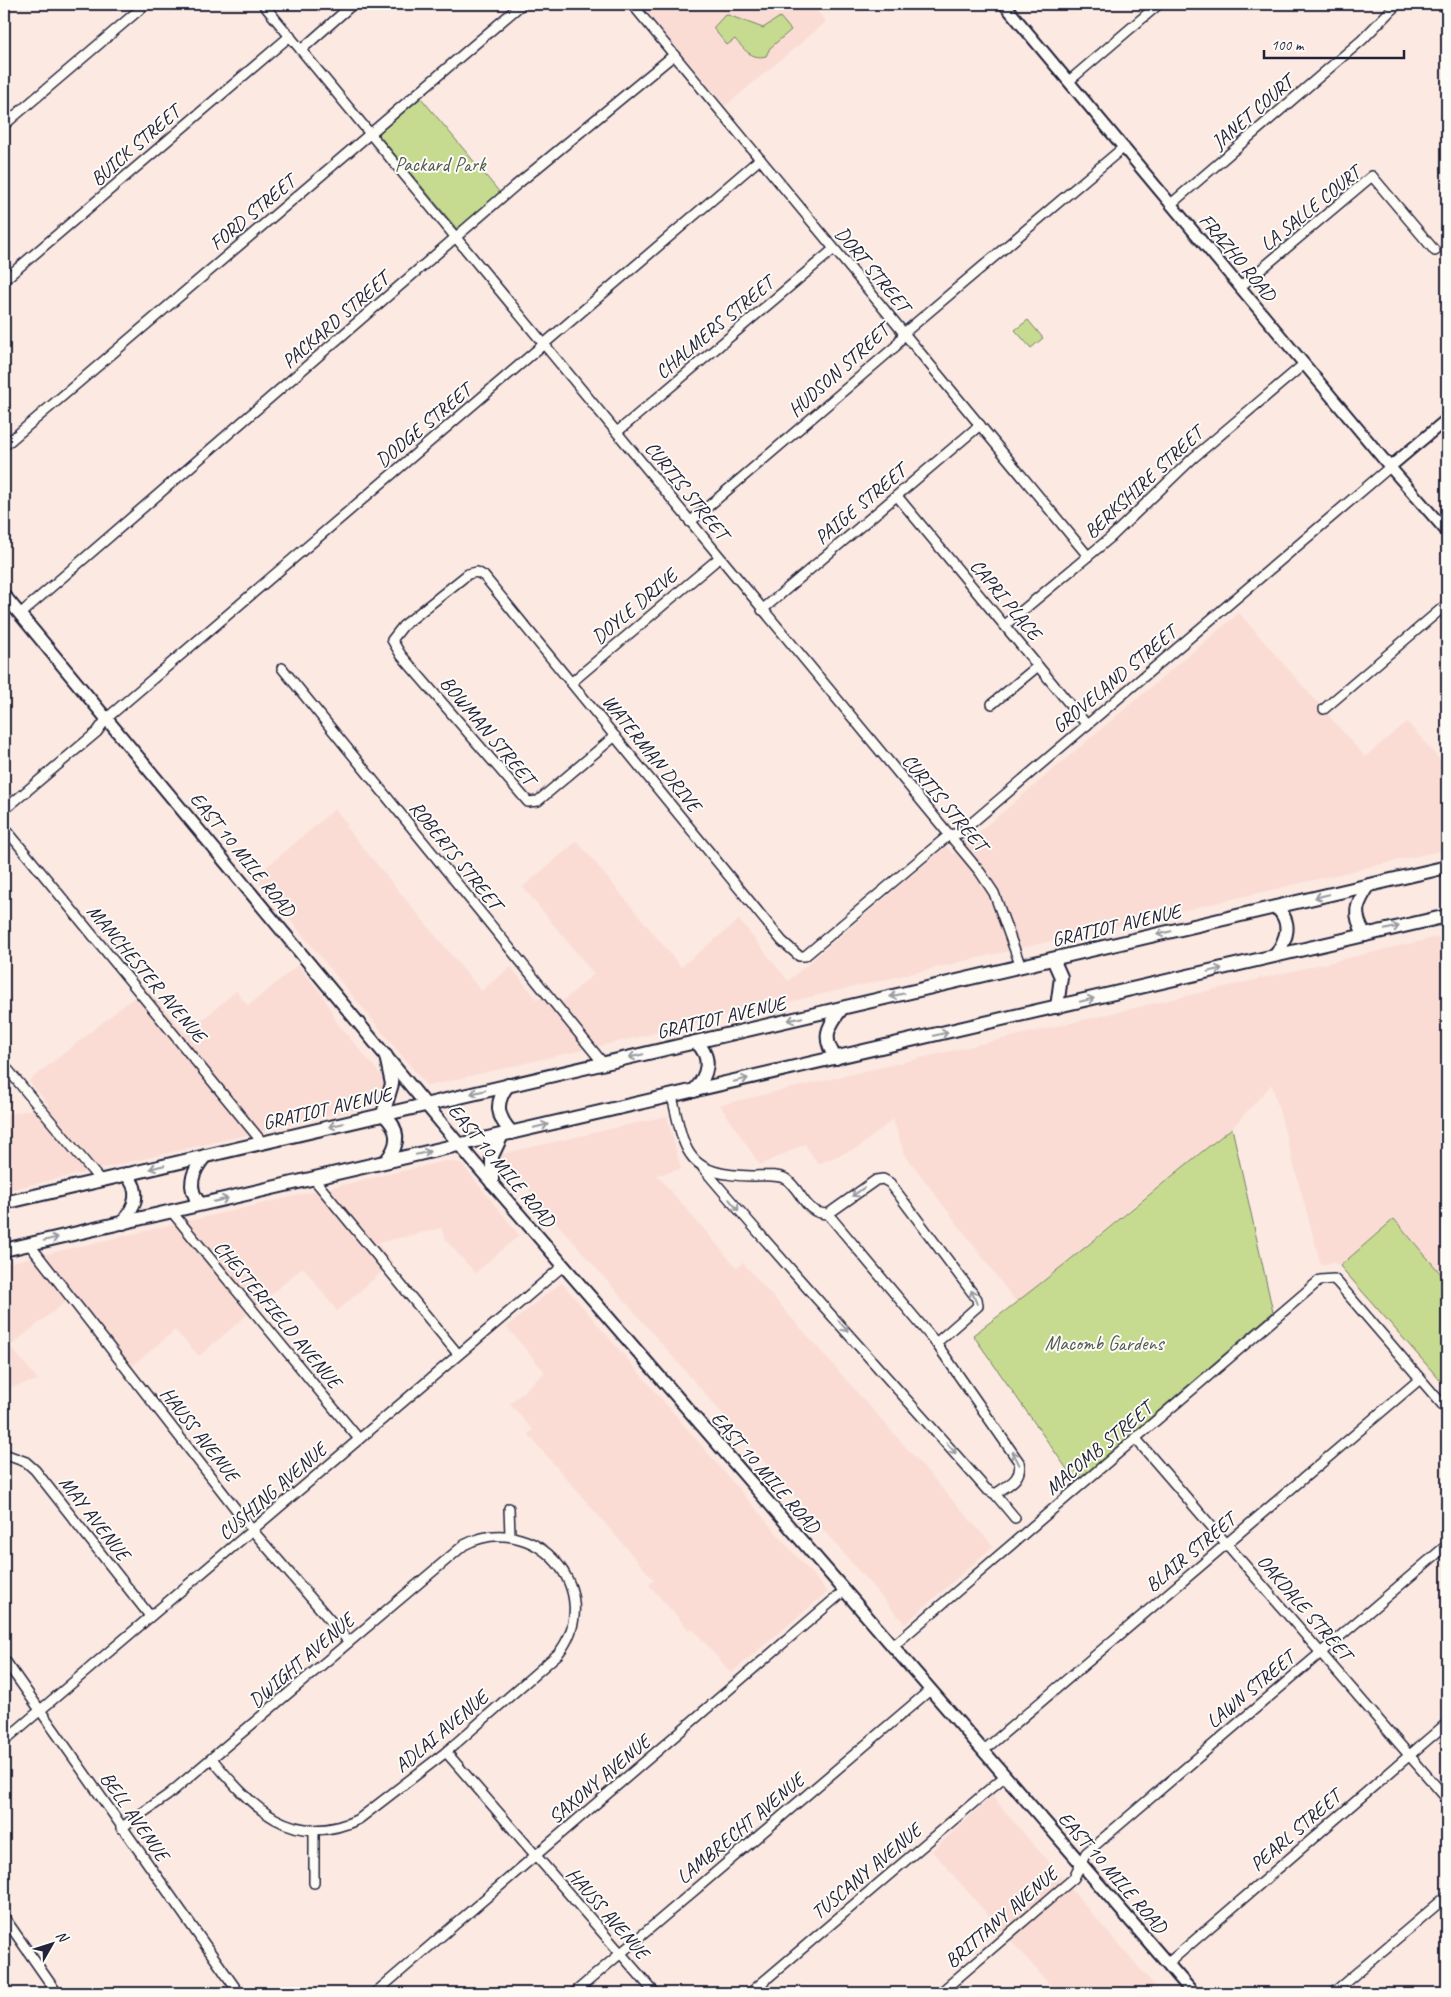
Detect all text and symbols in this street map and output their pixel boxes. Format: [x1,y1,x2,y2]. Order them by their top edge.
scale bar [1264,28,1404,60]
text: 100 m [1271,36,1305,55]
street label: JANET COURT [1206,67,1302,155]
street label: BUICK STREET [85,97,188,191]
park label: Packard Park [395,152,487,177]
street label: LA SALLE COURT [1255,158,1368,256]
street label: FORD STREET [204,167,303,256]
street label: FRAZHO ROAD [1194,208,1283,308]
street label: DORT STREET [830,221,918,320]
street label: PACKARD STREET [277,264,398,374]
street label: CHALMERS STREET [650,268,782,384]
street label: HUDSON STREET [783,315,898,422]
street label: DODGE STREET [370,376,479,473]
street label: BERKSHIRE STREET [1079,418,1211,544]
street label: CURTIS STREET [639,436,737,548]
street label: PAIGE STREET [810,456,915,550]
street label: CAPRI PLACE [965,554,1048,647]
street label: DOYLE DRIVE [586,562,684,649]
street label: GROVELAND STREET [1047,618,1185,739]
street label: BOWMAN STREET [435,671,544,794]
street label: WATERMAN DRIVE [597,690,708,819]
street label: CURTIS STREET [897,748,996,860]
street label: EAST 10 MILE ROAD [185,787,302,923]
street label: ROBERTS STREET [404,796,510,919]
one-way arrow [1314,892,1330,901]
street label: GRATIOT AVENUE [1049,898,1185,952]
street label: MANCHESTER AVENUE [82,899,213,1049]
one-way arrow [1384,923,1400,932]
one-way arrow [1156,929,1172,938]
one-way arrow [1207,965,1223,974]
street label: GRATIOT AVENUE [654,990,790,1044]
one-way arrow [890,991,906,1000]
one-way arrow [1078,995,1094,1004]
one-way arrow [787,1015,803,1024]
one-way arrow [932,1029,948,1038]
one-way arrow [629,1052,645,1061]
one-way arrow [733,1075,749,1084]
street label: GRATIOT AVENUE [260,1081,396,1135]
one-way arrow [471,1088,487,1097]
street label: EAST 10 MILE ROAD [443,1098,561,1233]
one-way arrow [328,1121,344,1130]
one-way arrow [532,1121,548,1130]
one-way arrow [414,1148,430,1157]
one-way arrow [149,1163,165,1172]
one-way arrow [851,1187,865,1197]
one-way arrow [213,1195,229,1204]
one-way arrow [729,1199,740,1212]
one-way arrow [43,1234,59,1243]
street label: CHESTERFIELD AVENUE [208,1235,349,1396]
one-way arrow [969,1290,978,1305]
one-way arrow [837,1320,849,1333]
park label: Macomb Gardens [1045,1331,1165,1356]
street label: HAUSS AVENUE [155,1382,246,1489]
street label: MACOMB STREET [1040,1393,1161,1500]
street label: EAST 10 MILE ROAD [706,1406,826,1540]
street label: CUSHING AVENUE [213,1435,334,1546]
one-way arrow [945,1441,956,1454]
one-way arrow [1011,1451,1021,1466]
street label: MAY AVENUE [54,1471,137,1568]
street label: BLAIR STREET [1140,1505,1244,1597]
street label: OAKDALE STREET [1252,1549,1360,1668]
street label: DWIGHT AVENUE [244,1606,361,1713]
street label: LAWN STREET [1201,1643,1302,1733]
street label: ADLAI AVENUE [389,1683,495,1778]
street label: SAXONY AVENUE [543,1727,658,1829]
street label: LAMBRECHT AVENUE [671,1766,812,1889]
street label: BELL AVENUE [95,1767,176,1868]
street label: PEARL STREET [1245,1782,1349,1877]
street label: EAST 10 MILE ROAD [1053,1806,1173,1940]
street label: TUSCANY AVENUE [806,1816,929,1925]
street label: BRITTANY AVENUE [940,1859,1065,1973]
street label: HAUSS AVENUE [561,1862,656,1967]
north arrow [28,1920,78,1970]
text: N [52,1927,73,1947]

